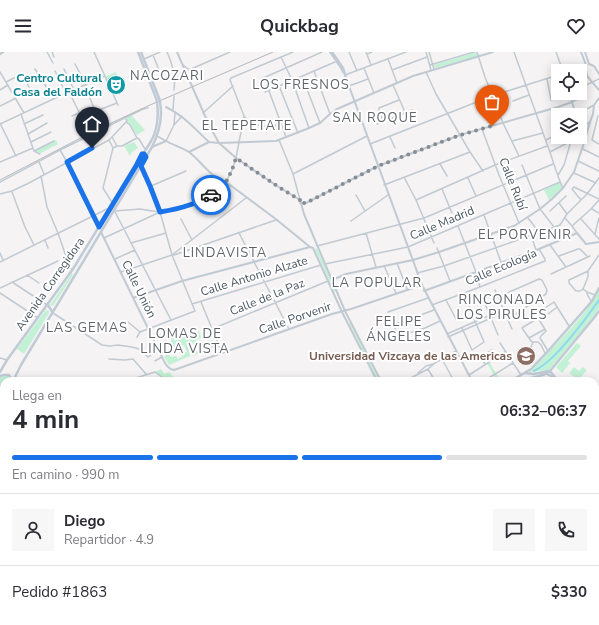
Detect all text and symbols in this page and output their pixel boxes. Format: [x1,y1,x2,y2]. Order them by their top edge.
text: Quickbag [260,14,339,38]
icon: menu [12,15,34,37]
icon: heart [565,15,587,37]
map controls [551,64,587,144]
button: locate [551,64,587,100]
district label: NACOZARI [130,67,204,85]
place label: Centro Cultural Casa del Faldón [13,70,102,100]
theatre icon: Centro Cultural Casa del Faldón [105,74,127,96]
district label: LOS FRESNOS [252,76,350,94]
pin [475,85,509,126]
icon: bag [481,91,503,113]
pin [75,107,109,148]
button: layers [551,108,587,144]
district label: SAN ROQUE [332,109,418,127]
icon: home [81,113,103,135]
district label: EL TEPETATE [202,117,292,135]
street label: Calle Rubí [495,155,531,214]
courier [191,175,231,215]
icon: car [200,184,222,206]
street label: Calle Madrid [407,202,477,244]
district label: EL PORVENIR [478,226,572,244]
street label: Avenida Corregidora [12,234,88,334]
district label: LINDAVISTA [183,244,267,262]
street label: Calle Ecología [463,245,539,289]
street label: Calle Antonio Alzate [199,252,309,300]
street label: Calle Unión [118,257,160,321]
district label: LA POPULAR [332,274,422,292]
street label: Calle de la Paz [227,275,307,319]
district label: RINCONADA LOS PIRULES [456,291,548,324]
street label: Calle Porvenir [257,298,334,338]
district label: FELIPE ÁNGELES [366,313,432,346]
district label: LAS GEMAS [46,319,128,337]
district label: LOMAS DE LINDA VISTA [140,325,230,358]
school or university icon: Universidad Vizcaya de las Americas [515,345,537,367]
place label: Universidad Vizcaya de las Americas [309,348,512,364]
text: Llega en [12,387,62,405]
text: 06:32–06:37 [500,401,587,421]
text: 4 min [12,402,79,437]
text: En camino · 990 m [12,466,119,484]
button: person [12,509,54,551]
button: chat [493,509,535,551]
button: phone [545,509,587,551]
text: Diego [64,511,105,531]
text: Repartidor · 4.9 [64,531,154,549]
text: Pedido #1863 [12,582,107,602]
text: $330 [551,582,587,602]

